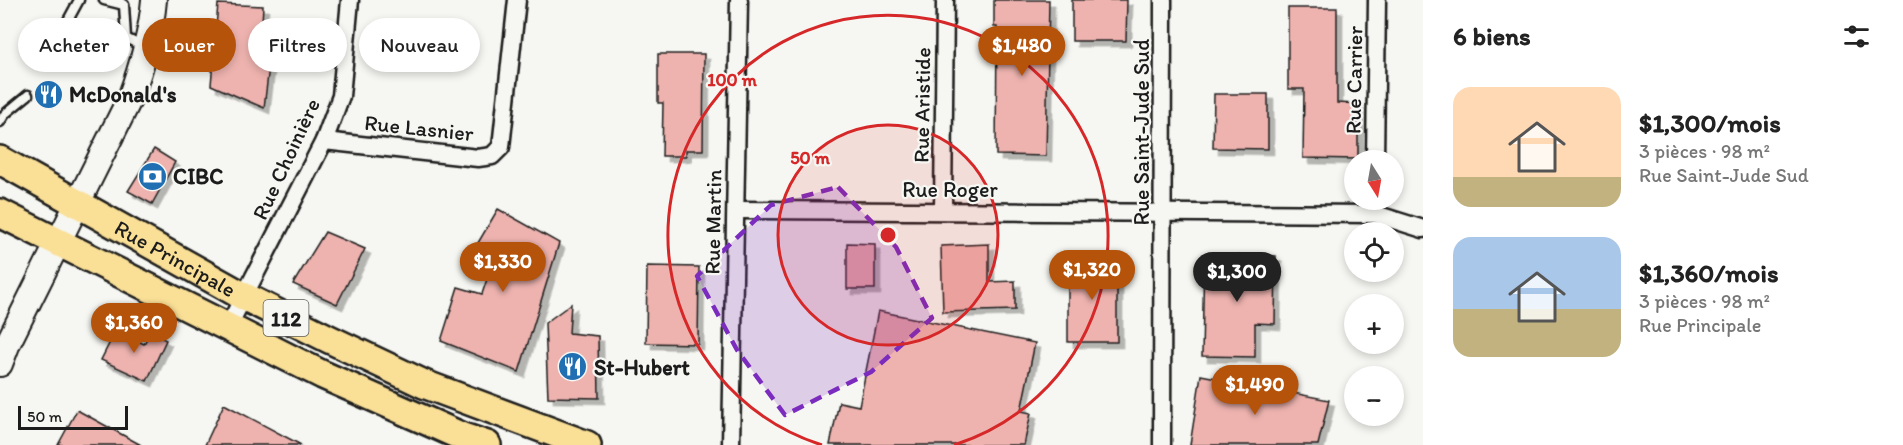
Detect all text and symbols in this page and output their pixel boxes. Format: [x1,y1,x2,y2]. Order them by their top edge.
chip: Acheter [18,18,130,72]
chip: Louer [142,18,236,72]
chip: Filtres [248,18,347,72]
chip: Nouveau [359,18,480,72]
text: 6 biens [1453,20,1531,52]
icon: filters [1840,20,1873,53]
street label: Rue Carrier [1340,25,1368,134]
pin: $1,480 [973,26,1071,77]
text: $1,480 [992,33,1052,57]
street label: Rue Saint-Jude Sud [1128,39,1155,225]
street label: Rue Aristide [907,47,937,163]
text: 100 m [707,69,758,91]
restaurant icon: McDonald's [32,78,64,110]
place label: McDonald's [69,81,177,108]
street label: Rue Choinière [246,94,326,224]
text: $1,300/mois [1639,107,1781,139]
street label: Rue Lasnier [363,109,475,147]
icon: home [1501,111,1573,183]
text: 3 pièces · 98 m² [1639,139,1770,163]
text: 50 m [790,147,831,169]
north arrow [1344,150,1404,210]
map controls [1344,150,1404,426]
bank icon: CIBC [136,160,168,192]
place label: CIBC [173,163,223,190]
text: Rue Saint-Jude Sud [1639,163,1809,187]
street label: Rue Martin [699,169,727,275]
street label: Rue Roger [902,176,999,203]
street label: Rue Principale [110,213,241,303]
button: locate [1344,222,1404,282]
centre of rings [878,225,898,245]
pin: $1,330 [454,242,552,293]
text: $1,330 [474,249,532,273]
pin: $1,320 [1043,250,1141,301]
pin: $1,300 [1188,252,1286,303]
text: $1,320 [1063,257,1121,281]
text: $1,360/mois [1639,257,1779,289]
text: $1,300 [1207,259,1267,283]
icon: home [1501,261,1573,333]
text: 3 pièces · 98 m² [1639,289,1770,313]
button: + [1344,294,1404,354]
road number: 112 [264,300,308,336]
pin: $1,360 [85,303,183,354]
text: $1,360 [105,310,163,334]
text: Rue Principale [1639,313,1761,337]
restaurant icon: St-Hubert [557,351,589,383]
place label: St-Hubert [594,354,690,381]
pin: $1,490 [1206,365,1304,416]
button: − [1344,366,1404,426]
text: $1,490 [1226,372,1284,396]
scale bar [18,403,128,430]
text: 50 m [27,407,62,426]

